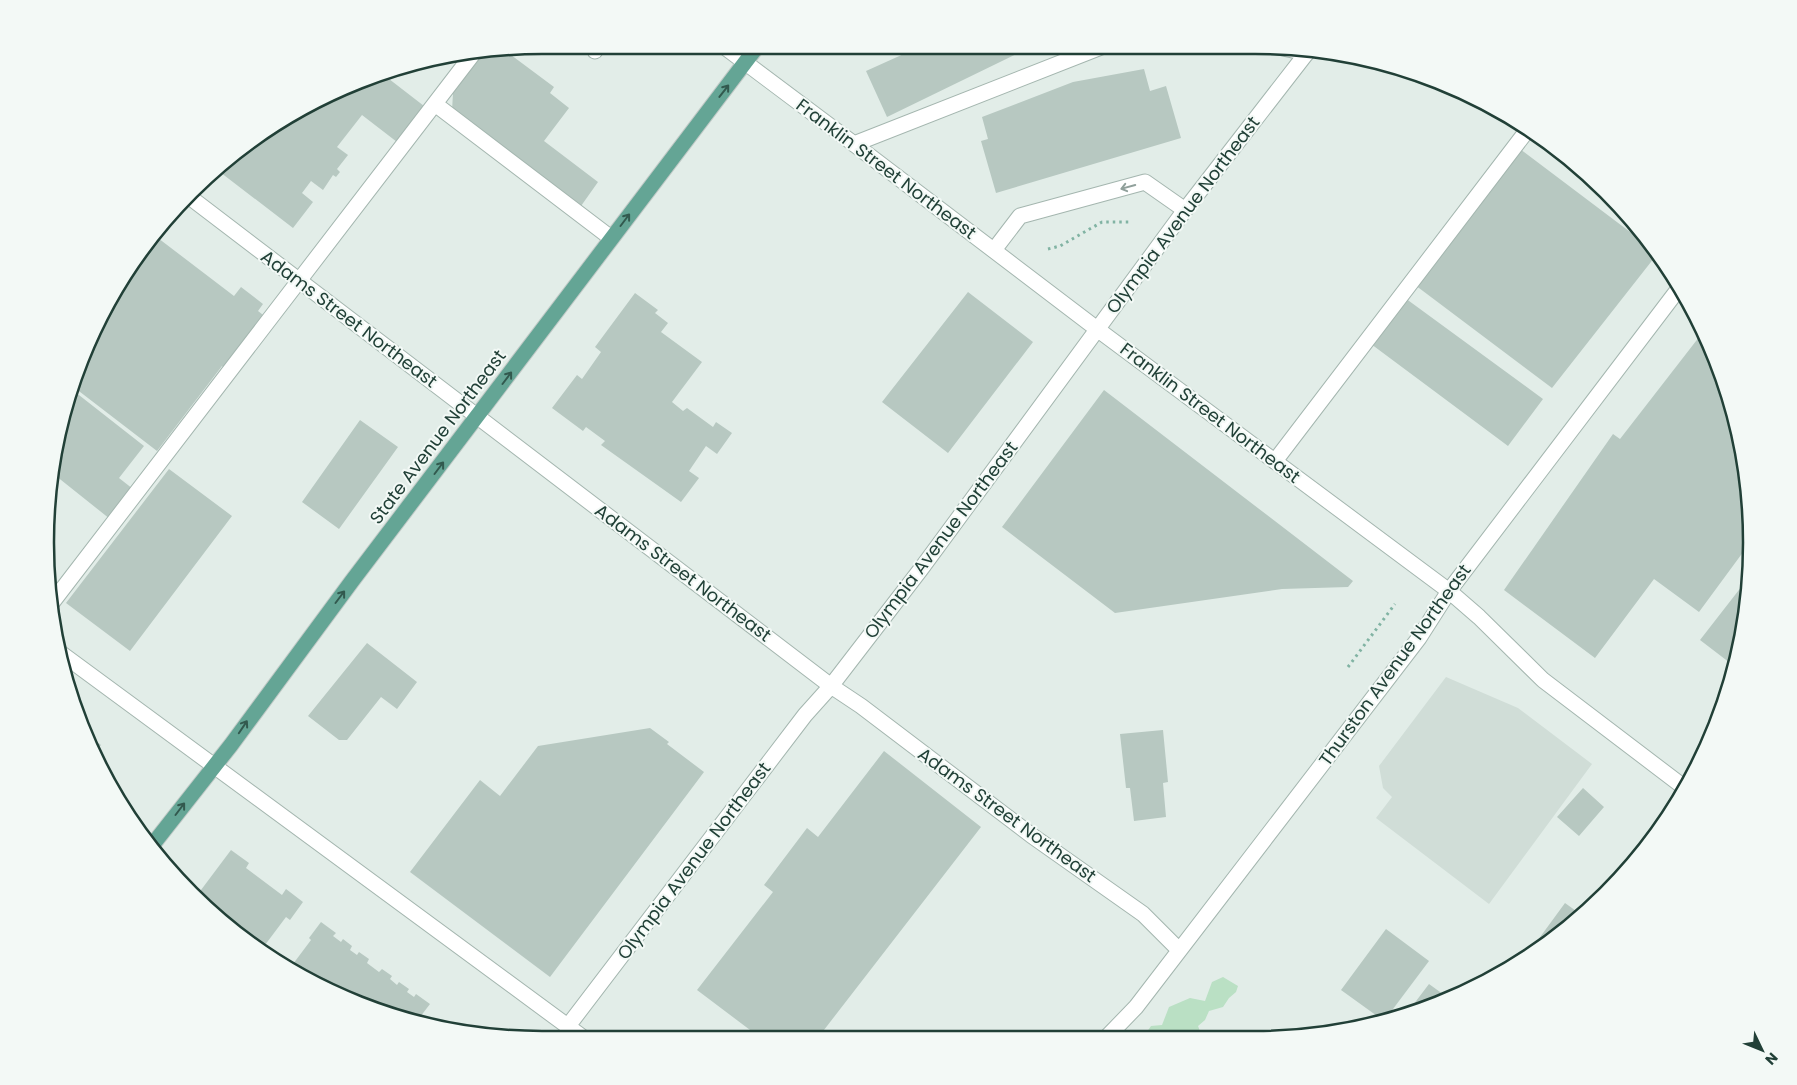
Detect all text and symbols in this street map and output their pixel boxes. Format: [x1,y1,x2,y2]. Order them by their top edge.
one-way arrow [718,84,729,97]
street label: Franklin Street Northeast [791,93,982,245]
street label: Olympia Avenue Northeast [1100,111,1265,319]
one-way arrow [1120,182,1136,192]
one-way arrow [620,214,631,227]
street label: Adams Street Northeast [256,244,443,393]
street label: Franklin Street Northeast [1115,337,1306,489]
street label: State Avenue Northeast [364,344,512,529]
one-way arrow [501,372,512,385]
street label: Olympia Avenue Northeast [858,436,1023,644]
one-way arrow [433,462,444,475]
street label: Adams Street Northeast [590,498,777,647]
street label: Thurston Avenue Northeast [1313,559,1476,771]
one-way arrow [335,590,345,604]
one-way arrow [238,720,248,734]
street label: Adams Street Northeast [913,741,1102,888]
street label: Olympia Avenue Northeast [611,757,776,965]
one-way arrow [174,803,185,816]
north arrow [1737,1025,1787,1075]
text: N [1761,1048,1782,1070]

